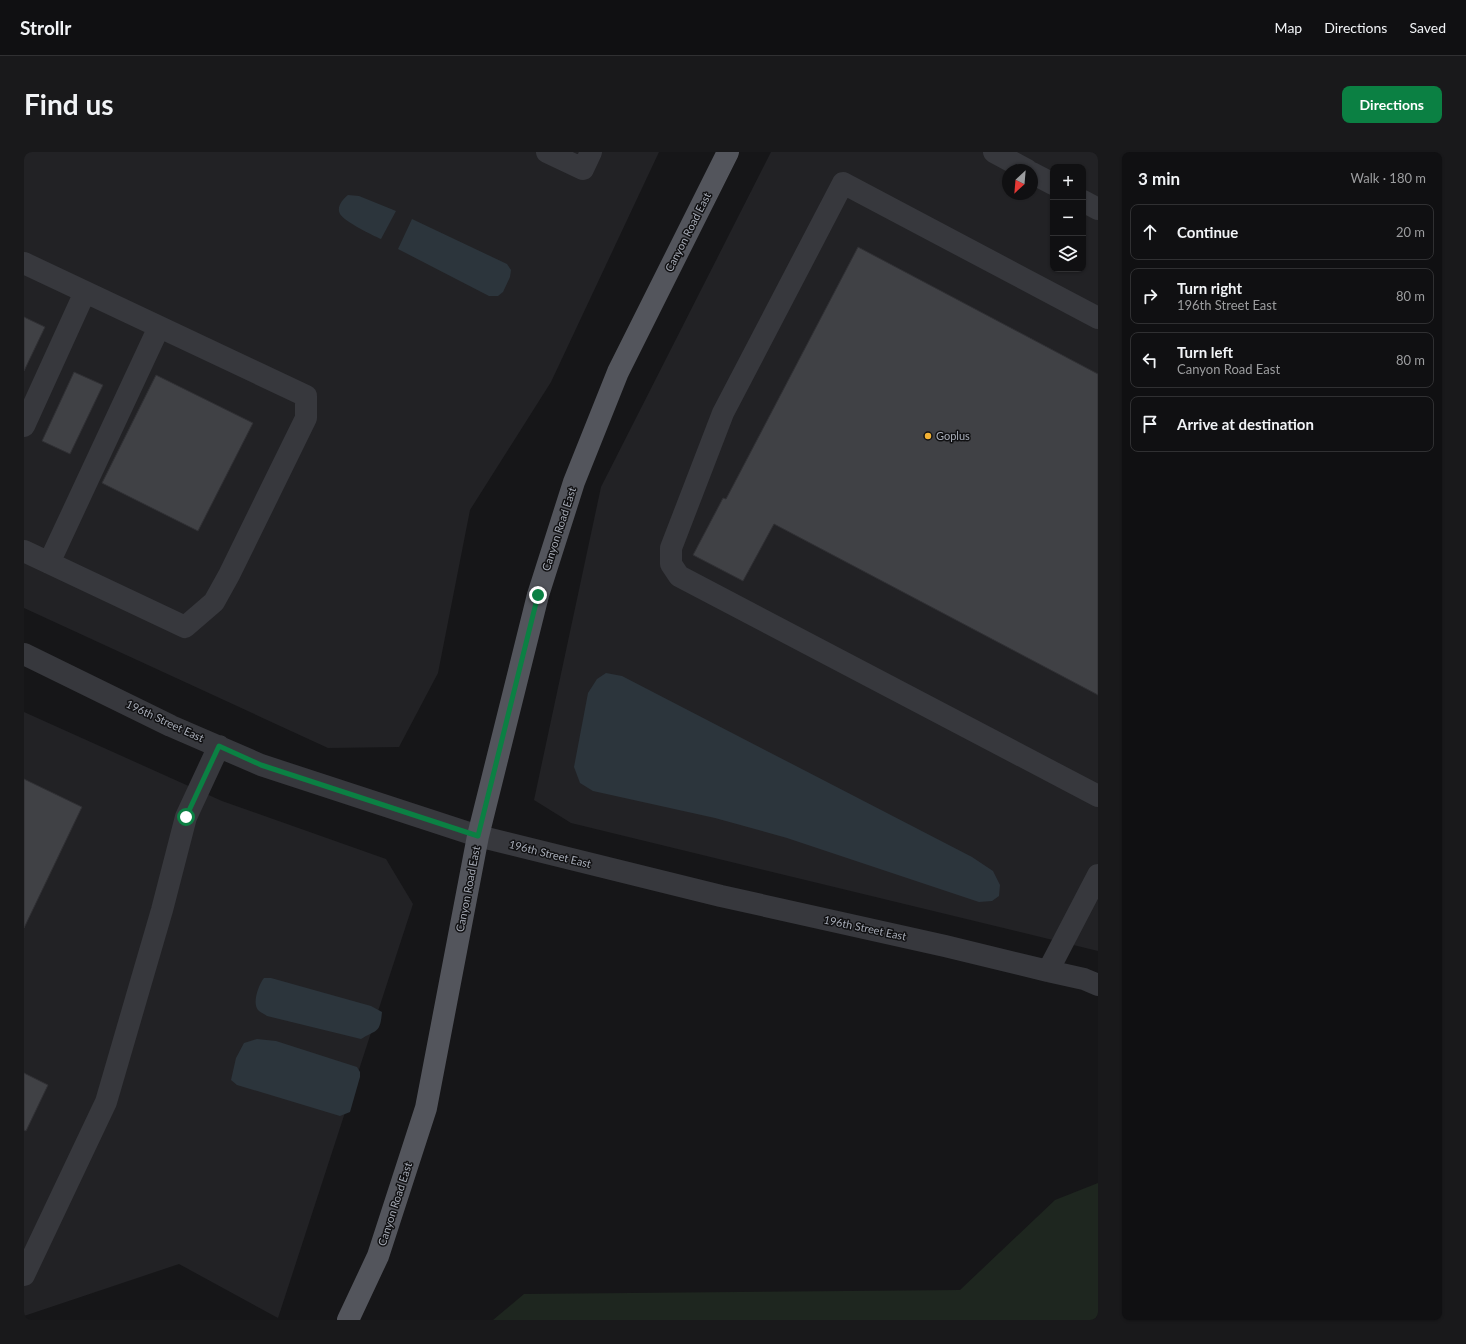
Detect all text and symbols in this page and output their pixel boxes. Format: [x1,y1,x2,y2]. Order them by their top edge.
text: Strollr [20,16,71,39]
text: Map [1275,19,1302,36]
text: Directions [1324,19,1387,36]
text: Saved [1409,19,1446,36]
button: Directions [1342,86,1442,123]
text: Find us [24,87,114,121]
north arrow [1002,164,1038,200]
map controls [1050,164,1086,272]
button: + [1050,164,1086,200]
text: 3 min [1138,168,1180,189]
text: Walk · 180 m [1350,170,1426,186]
street label: Canyon Road East [662,190,713,274]
button: − [1050,200,1086,236]
icon: ahead [1139,221,1161,243]
text: Continue [1177,223,1238,241]
text: 20 m [1396,224,1425,240]
button: layers [1050,236,1086,272]
text: Turn right [1177,279,1242,297]
icon: right [1139,285,1161,307]
text: 80 m [1396,288,1425,304]
text: 196th Street East [1177,297,1277,313]
text: Turn left [1177,343,1233,361]
icon: left [1139,349,1161,371]
text: 80 m [1396,352,1425,368]
text: Canyon Road East [1177,361,1280,377]
icon: arrive [1139,413,1161,435]
text: Arrive at destination [1177,415,1314,433]
place label: Goplus [936,429,970,442]
marker: Goplus [923,431,933,441]
street label: Canyon Road East [539,485,578,572]
route end [529,586,547,604]
street label: 196th Street East [124,697,206,744]
route start [177,808,195,826]
street label: 196th Street East [508,837,593,870]
street label: Canyon Road East [453,845,482,933]
street label: 196th Street East [823,912,908,943]
street label: Canyon Road East [375,1160,414,1247]

